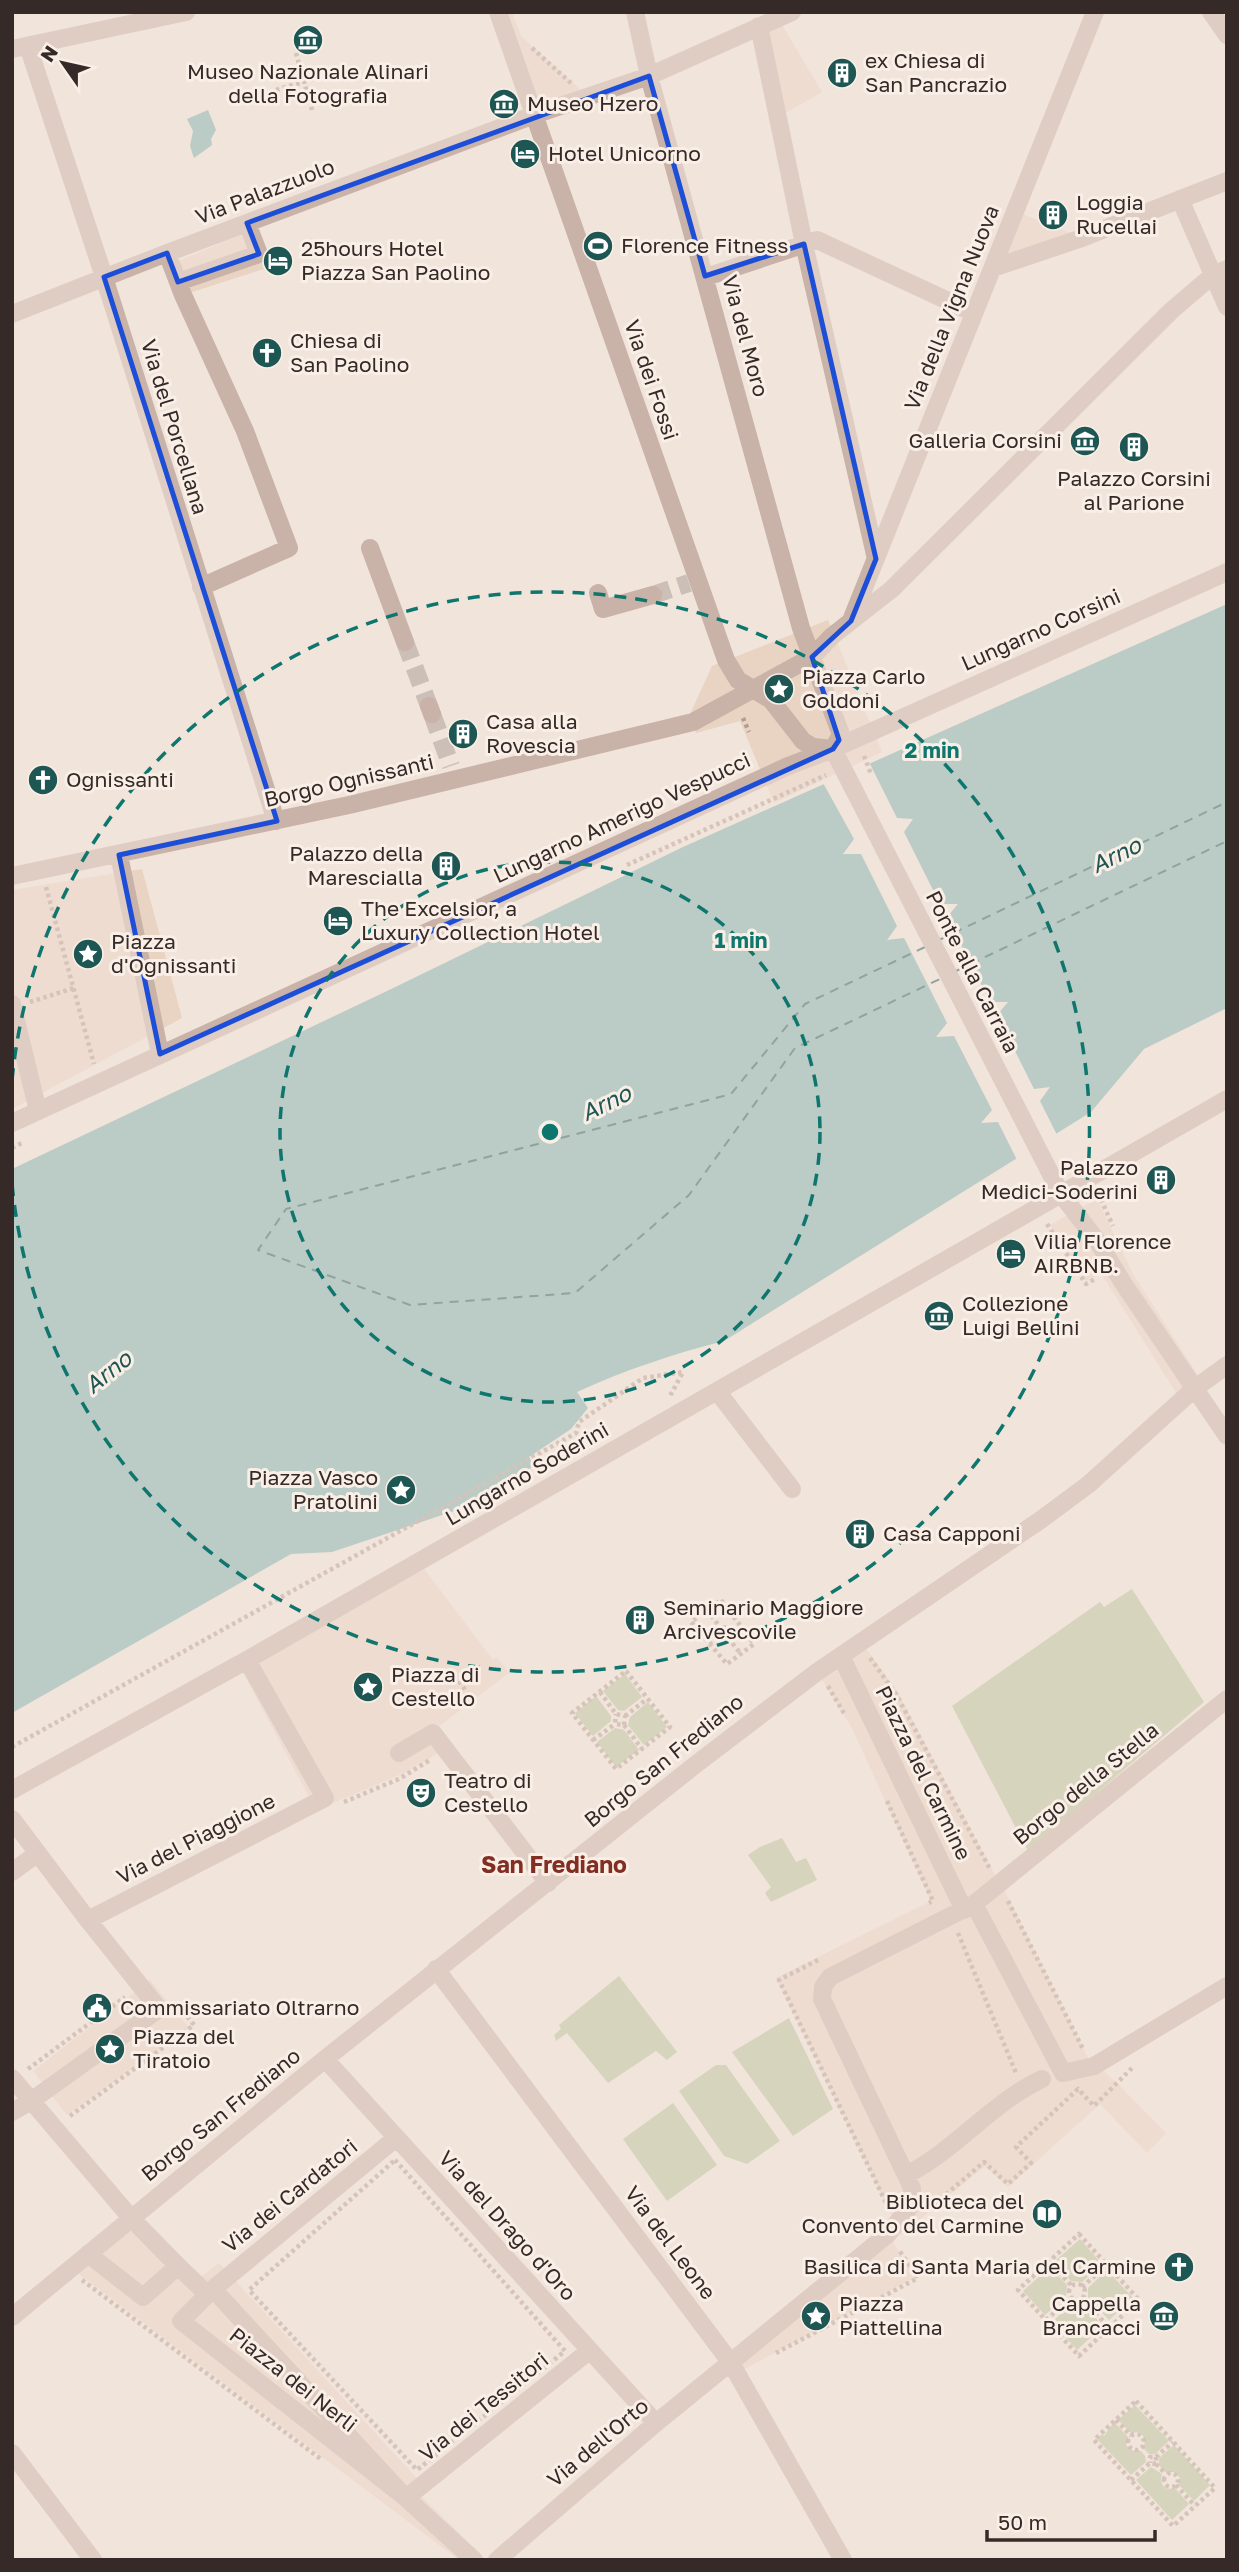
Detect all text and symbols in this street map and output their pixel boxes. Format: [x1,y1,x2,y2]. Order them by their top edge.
museum icon: Museo Nazionale Alinari della Fotografia [291,23,325,57]
north arrow [28,28,98,98]
text: N [35,41,62,66]
place label: ex Chiesa di San Pancrazio [865,47,1007,97]
building icon: ex Chiesa di San Pancrazio [825,56,859,90]
place label: Museo Nazionale Alinari della Fotografia [187,58,429,108]
museum icon: Museo Hzero [487,87,521,121]
place label: Museo Hzero [527,90,658,116]
hotel icon: Hotel Unicorno [508,137,542,171]
place label: Hotel Unicorno [548,140,701,166]
street label: Via Palazzuolo [191,153,338,230]
place label: Loggia Rucellai [1076,189,1157,239]
building icon: Loggia Rucellai [1036,198,1070,232]
street label: Via della Vigna Nuova [898,201,1004,414]
sports icon: Florence Fitness [581,229,615,263]
place label: Florence Fitness [621,232,788,258]
place label: 25hours Hotel Piazza San Paolino [301,235,490,285]
hotel icon: 25hours Hotel Piazza San Paolino [261,244,295,278]
street label: Via del Moro [717,272,775,400]
street label: Via dei Fossi [619,316,685,443]
place label: Chiesa di San Paolino [290,327,409,377]
street label: Via del Porcellana [136,336,214,517]
church icon: Chiesa di San Paolino [250,336,284,370]
museum icon: Galleria Corsini [1068,424,1102,458]
place label: Galleria Corsini [909,427,1062,453]
building icon: Palazzo Corsini al Parione [1117,430,1151,464]
place label: Palazzo Corsini al Parione [1057,465,1211,515]
street label: Lungarno Corsini [957,582,1124,676]
place label: Piazza Carlo Goldoni [802,663,925,713]
place icon: Piazza Carlo Goldoni [762,672,796,706]
place label: Casa alla Rovescia [486,708,578,758]
building icon: Casa alla Rovescia [446,717,480,751]
text: 2 min [905,737,959,763]
street label: Lungarno Amerigo Vespucci [489,746,754,888]
street label: Borgo Ognissanti [261,748,436,812]
church icon: Ognissanti [26,763,60,797]
place label: Ognissanti [66,766,174,792]
water label: Arno [1086,830,1146,878]
place label: Palazzo della Marescialla [289,840,423,890]
building icon: Palazzo della Marescialla [429,849,463,883]
street label: Ponte alla Carraia [921,886,1025,1057]
place label: The Excelsior, a Luxury Collection Hotel [361,895,600,945]
hotel icon: The Excelsior, a Luxury Collection Hotel [321,904,355,938]
text: 1 min [715,927,767,953]
place label: Piazza d'Ognissanti [111,928,236,978]
place icon: Piazza d'Ognissanti [71,937,105,971]
water label: Arno [576,1078,636,1126]
centre of rings [538,1120,562,1144]
place label: Palazzo Medici-Soderini [981,1154,1138,1204]
building icon: Palazzo Medici-Soderini [1144,1163,1178,1197]
place label: Vilia Florence AIRBNB. [1034,1228,1171,1278]
hotel icon: Vilia Florence AIRBNB. [994,1237,1028,1271]
place label: Collezione Luigi Bellini [962,1290,1080,1340]
museum icon: Collezione Luigi Bellini [922,1299,956,1333]
water label: Arno [78,1343,137,1399]
street label: Lungarno Soderini [440,1416,613,1530]
place label: Piazza Vasco Pratolini [248,1464,378,1514]
place icon: Piazza Vasco Pratolini [384,1473,418,1507]
building icon: Casa Capponi [843,1517,877,1551]
place label: Casa Capponi [883,1520,1021,1546]
place label: Seminario Maggiore Arcivescovile [663,1594,863,1644]
building icon: Seminario Maggiore Arcivescovile [623,1603,657,1637]
place label: Piazza di Cestello [391,1661,480,1711]
place icon: Piazza di Cestello [351,1670,385,1704]
street label: Piazza del Carmine [870,1681,977,1864]
street label: Borgo San Frediano [578,1688,748,1832]
street label: Borgo della Stella [1007,1716,1163,1850]
place label: Teatro di Cestello [444,1767,532,1817]
theatre icon: Teatro di Cestello [404,1776,438,1810]
street label: Via del Piaggione [112,1787,279,1889]
district label: San Frediano [481,1850,627,1878]
public building icon: Commissariato Oltrarno [80,1991,114,2025]
place label: Commissariato Oltrarno [120,1994,359,2020]
place label: Piazza del Tiratoio [133,2023,235,2073]
place icon: Piazza del Tiratoio [93,2032,127,2066]
street label: Borgo San Frediano [135,2042,305,2186]
street label: Via dei Cardatori [217,2133,362,2258]
street label: Via del Drago d'Oro [434,2145,582,2306]
street label: Via del Leone [620,2180,722,2304]
place label: Biblioteca del Convento del Carmine [801,2188,1024,2238]
library icon: Biblioteca del Convento del Carmine [1030,2197,1064,2231]
church icon: Basilica di Santa Maria del Carmine [1162,2250,1196,2284]
place label: Basilica di Santa Maria del Carmine [804,2253,1156,2279]
place label: Piazza Piattellina [839,2290,943,2340]
place label: Cappella Brancacci [1042,2290,1141,2340]
place icon: Piazza Piattellina [799,2299,833,2333]
museum icon: Cappella Brancacci [1147,2299,1181,2333]
street label: Piazza dei Nerli [225,2321,363,2437]
street label: Via dei Tessitori [413,2346,553,2466]
street label: Via dell'Orto [541,2392,653,2492]
scale bar [987,2498,1155,2542]
text: 50 m [998,2509,1047,2535]

